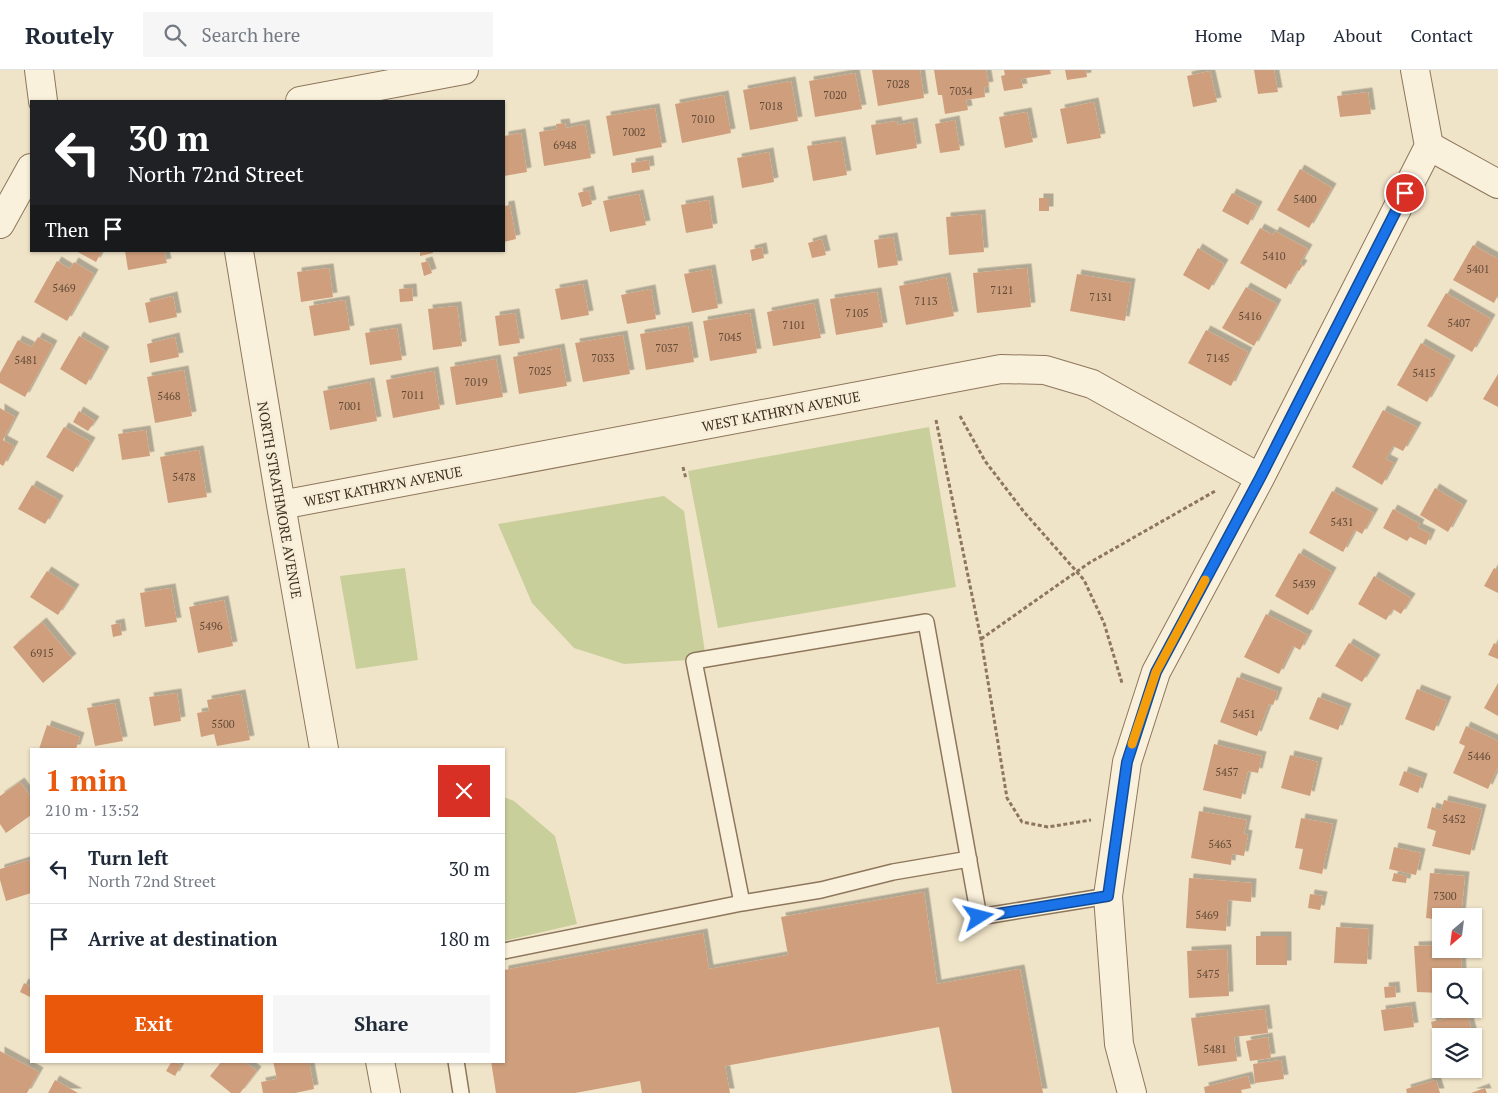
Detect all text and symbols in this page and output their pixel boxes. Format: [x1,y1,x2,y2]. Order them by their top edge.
search box [143,12,493,57]
text: Routely [25,19,113,51]
icon: search [161,21,189,49]
text: Search here [201,22,300,47]
text: Home [1195,23,1242,47]
text: Map [1270,23,1305,47]
text: About [1333,23,1382,47]
text: Contact [1410,23,1473,47]
house number: 7028 [886,77,910,91]
house number: 7034 [949,84,973,98]
house number: 7020 [823,88,847,102]
house number: 7018 [759,99,783,113]
house number: 7010 [691,112,715,126]
text: 30 m [128,115,209,161]
icon: left [45,120,110,185]
house number: 7002 [622,125,646,139]
house number: 6948 [553,138,577,152]
text: North 72nd Street [128,159,304,188]
pin [1384,172,1426,214]
icon: arrive [1391,179,1419,207]
house number: 5400 [1293,192,1317,206]
icon: arrive [99,215,127,243]
text: Then [45,217,89,242]
house number: 5410 [1262,249,1286,263]
house number: 5401 [1466,262,1490,276]
house number: 5469 [52,281,76,295]
house number: 7121 [990,283,1014,297]
house number: 7131 [1089,290,1113,304]
house number: 7113 [914,294,938,308]
house number: 7105 [845,306,869,320]
house number: 5416 [1238,309,1262,323]
house number: 5407 [1447,316,1471,330]
house number: 7101 [782,318,806,332]
house number: 7045 [718,330,742,344]
house number: 7037 [655,341,679,355]
house number: 7033 [591,351,615,365]
house number: 7145 [1206,351,1230,365]
house number: 5481 [14,353,38,367]
house number: 7025 [528,364,552,378]
house number: 5415 [1412,366,1436,380]
house number: 7019 [464,375,488,389]
street label: WEST KATHRYN AVENUE [700,386,862,436]
house number: 7011 [401,388,425,402]
house number: 5468 [157,389,181,403]
house number: 7001 [338,399,362,413]
street label: NORTH STRATHMORE AVENUE [253,400,307,600]
street label: WEST KATHRYN AVENUE [302,461,464,511]
house number: 5478 [172,470,196,484]
house number: 5431 [1330,515,1354,529]
house number: 5439 [1292,577,1316,591]
house number: 5496 [199,619,223,633]
house number: 6915 [30,646,54,660]
house number: 5451 [1232,707,1256,721]
house number: 5500 [211,717,235,731]
house number: 5446 [1467,749,1491,763]
text: 1 min [45,760,127,800]
button: close [438,765,490,817]
house number: 5457 [1215,765,1239,779]
text: 210 m · 13:52 [45,799,139,821]
house number: 5452 [1442,812,1466,826]
house number: 5463 [1208,837,1232,851]
text: Turn left [88,845,169,870]
icon: left [45,855,73,883]
text: 30 m [449,856,490,881]
text: North 72nd Street [88,870,216,892]
house number: 7300 [1433,889,1457,903]
position arrow [952,890,1004,942]
house number: 5469 [1195,908,1219,922]
north arrow [1432,908,1482,958]
map controls [1432,908,1482,1078]
icon: arrive [45,925,73,953]
text: Arrive at destination [88,926,277,951]
text: 180 m [439,926,490,951]
house number: 5475 [1196,967,1220,981]
button: search [1432,968,1482,1018]
button: Exit [45,995,263,1053]
button: Share [273,995,490,1053]
button: layers [1432,1028,1482,1078]
house number: 5481 [1203,1042,1227,1056]

